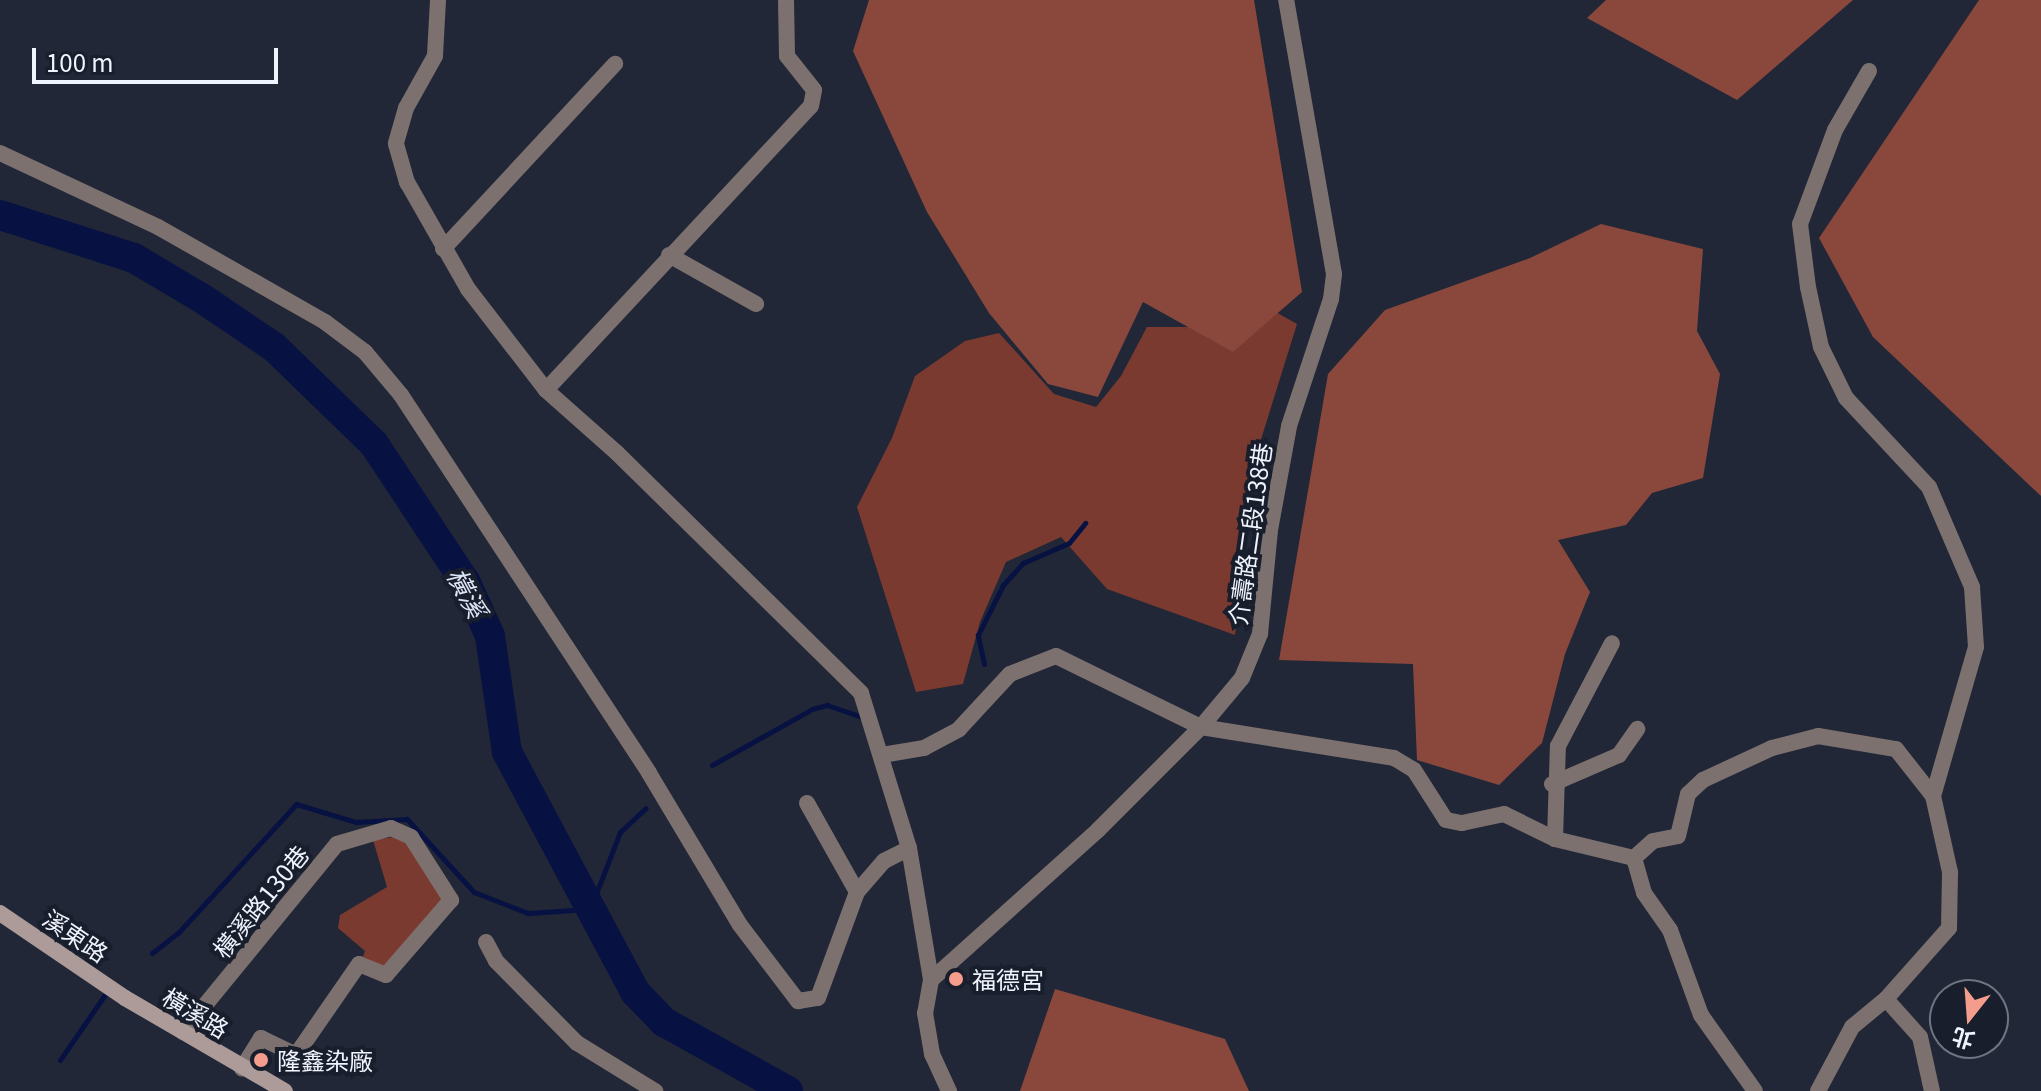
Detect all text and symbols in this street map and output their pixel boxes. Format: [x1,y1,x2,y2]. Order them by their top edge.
scale bar [36,32,282,82]
text: 100 m [46,44,114,79]
street label: 介壽路二段138巷 [1222,441,1276,627]
water label: 橫溪 [442,562,494,622]
street label: 橫溪路130巷 [206,839,314,963]
street label: 溪東路 [38,903,114,967]
place label: 福德宮 [972,965,1044,993]
marker: 福德宮 [947,970,965,988]
north arrow [1929,979,2009,1059]
street label: 橫溪路 [158,981,234,1043]
text: 北 [1947,1022,1978,1059]
place label: 隆鑫染廠 [277,1046,373,1074]
marker: 隆鑫染廠 [252,1051,270,1069]

